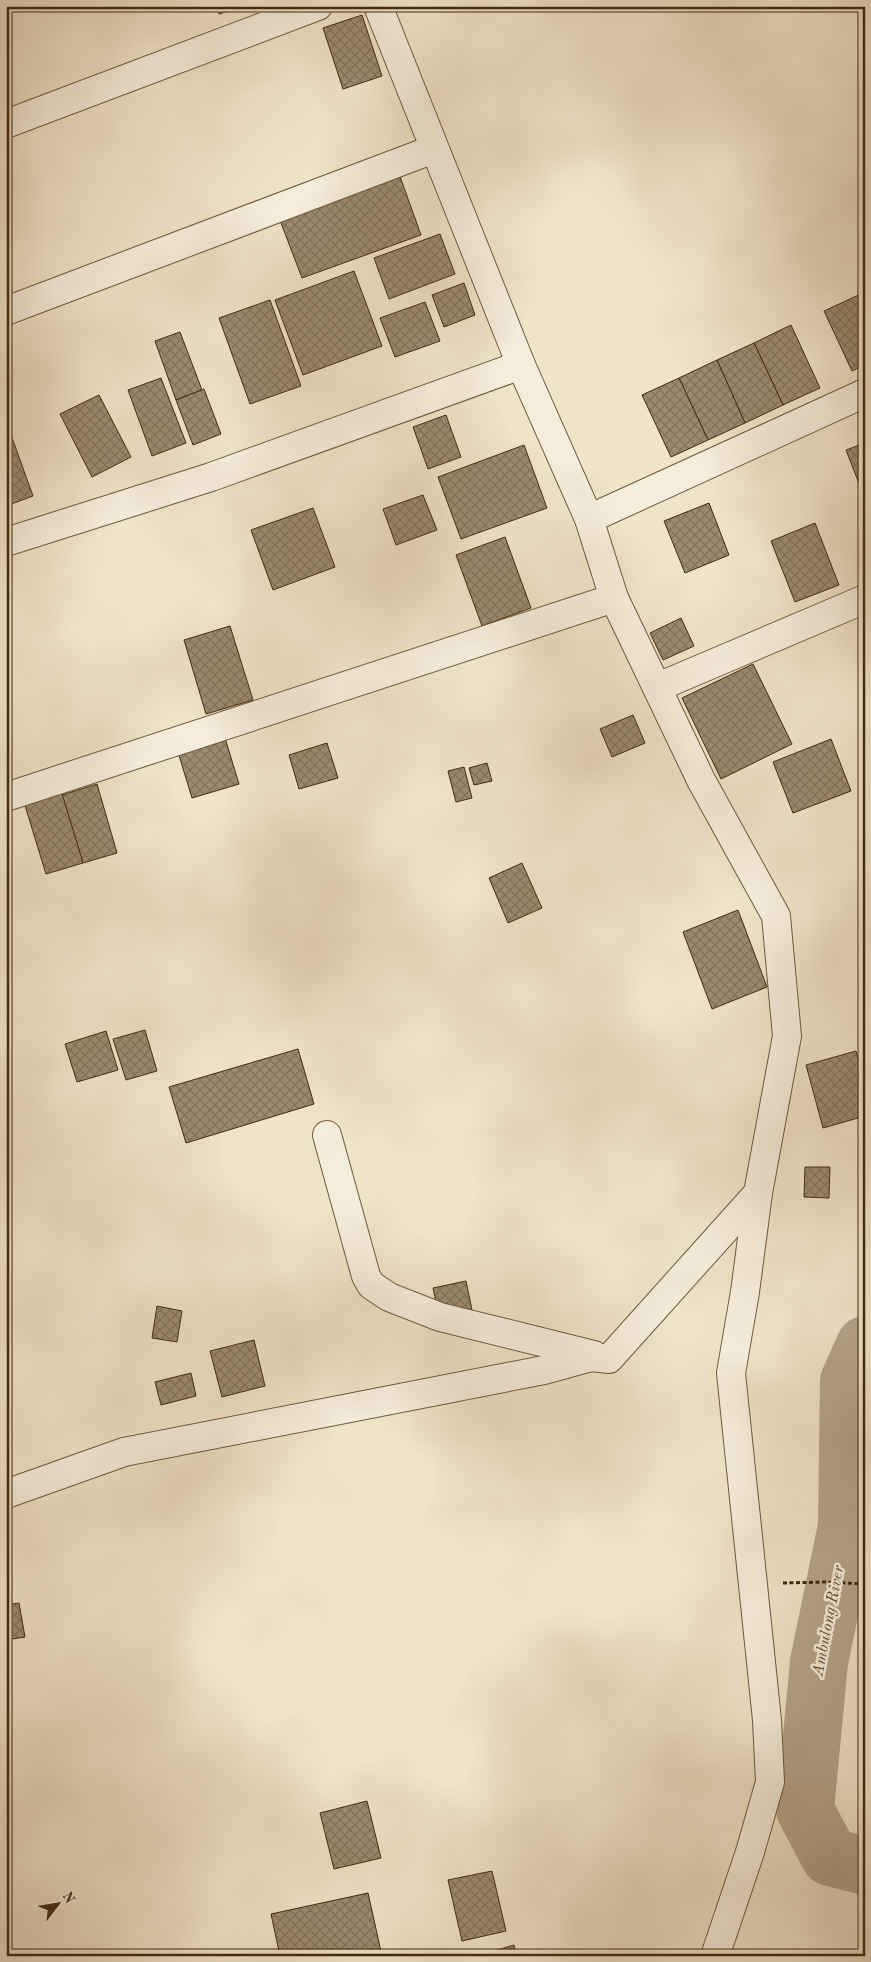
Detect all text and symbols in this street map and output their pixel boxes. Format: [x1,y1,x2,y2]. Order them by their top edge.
water label: Ambulong River [810,1563,848,1679]
north arrow [32,1880,82,1930]
text: N [60,1890,77,1906]

